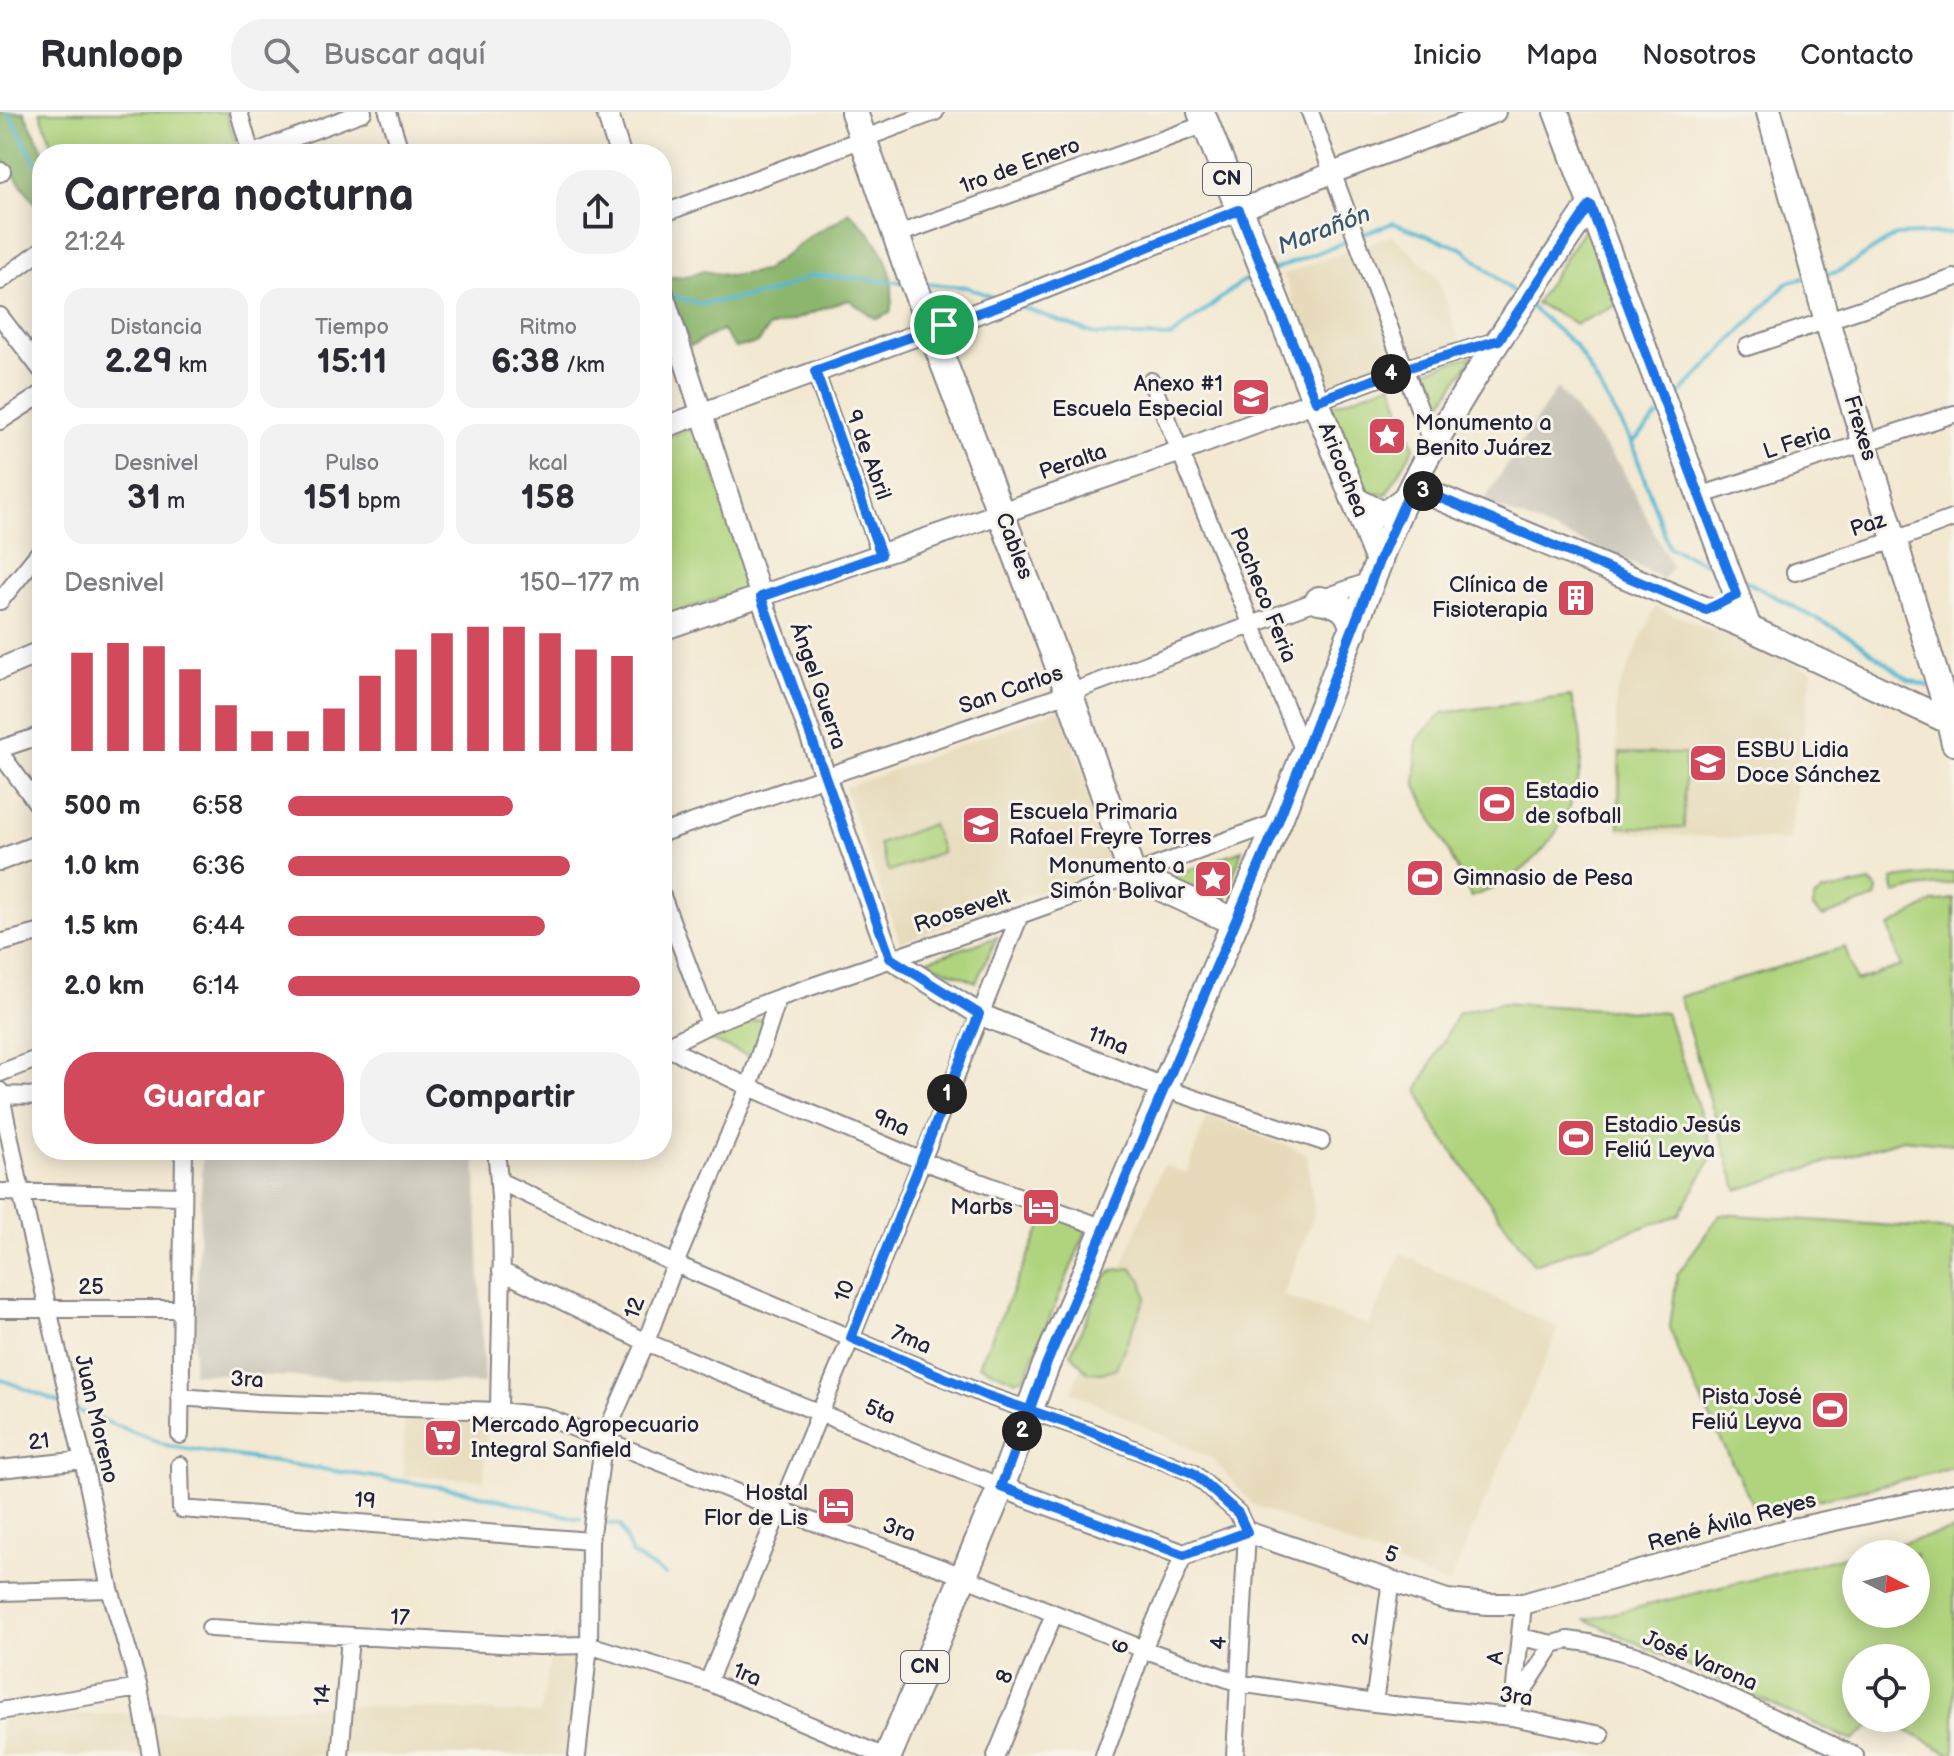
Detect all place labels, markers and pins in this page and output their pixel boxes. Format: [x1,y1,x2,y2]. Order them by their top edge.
pin [910,291,978,359]
pin: 4 [1371,354,1411,394]
place label: Anexo #1 Escuela Especial [1052,371,1223,423]
school or university icon: Anexo #1 Escuela Especial [1230,376,1272,418]
place label: Monumento a Benito Juárez [1415,410,1552,462]
place icon: Monumento a Benito Juárez [1366,415,1408,457]
pin: 3 [1403,471,1443,511]
place label: Clínica de Fisioterapia [1432,572,1548,624]
building icon: Clínica de Fisioterapia [1555,577,1597,619]
place label: ESBU Lidia Doce Sánchez [1736,737,1881,789]
school or university icon: ESBU Lidia Doce Sánchez [1687,742,1729,784]
place label: Estadio de sofball [1525,778,1621,830]
sports icon: Estadio de sofball [1476,783,1518,825]
place label: Escuela Primaria Rafael Freyre Torres [1009,799,1212,851]
school or university icon: Escuela Primaria Rafael Freyre Torres [960,804,1002,846]
place label: Monumento a Simón Bolivar [1048,853,1186,905]
sports icon: Gimnasio de Pesa [1404,857,1446,899]
place icon: Monumento a Simón Bolivar [1192,858,1234,900]
place label: Gimnasio de Pesa [1453,865,1633,892]
pin: 1 [927,1074,967,1114]
place label: Estadio Jesús Feliú Leyva [1604,1112,1741,1164]
sports icon: Estadio Jesús Feliú Leyva [1555,1117,1597,1159]
hotel icon: Marbs [1020,1186,1062,1228]
place label: Marbs [950,1194,1013,1221]
place label: Pista José Feliú Leyva [1691,1384,1802,1436]
sports icon: Pista José Feliú Leyva [1809,1389,1851,1431]
pin: 2 [1002,1411,1042,1451]
place label: Mercado Agropecuario Integral Sanfield [471,1412,699,1464]
supermarket icon: Mercado Agropecuario Integral Sanfield [422,1417,464,1459]
place label: Hostal Flor de Lis [703,1480,808,1532]
hotel icon: Hostal Flor de Lis [815,1485,857,1527]

